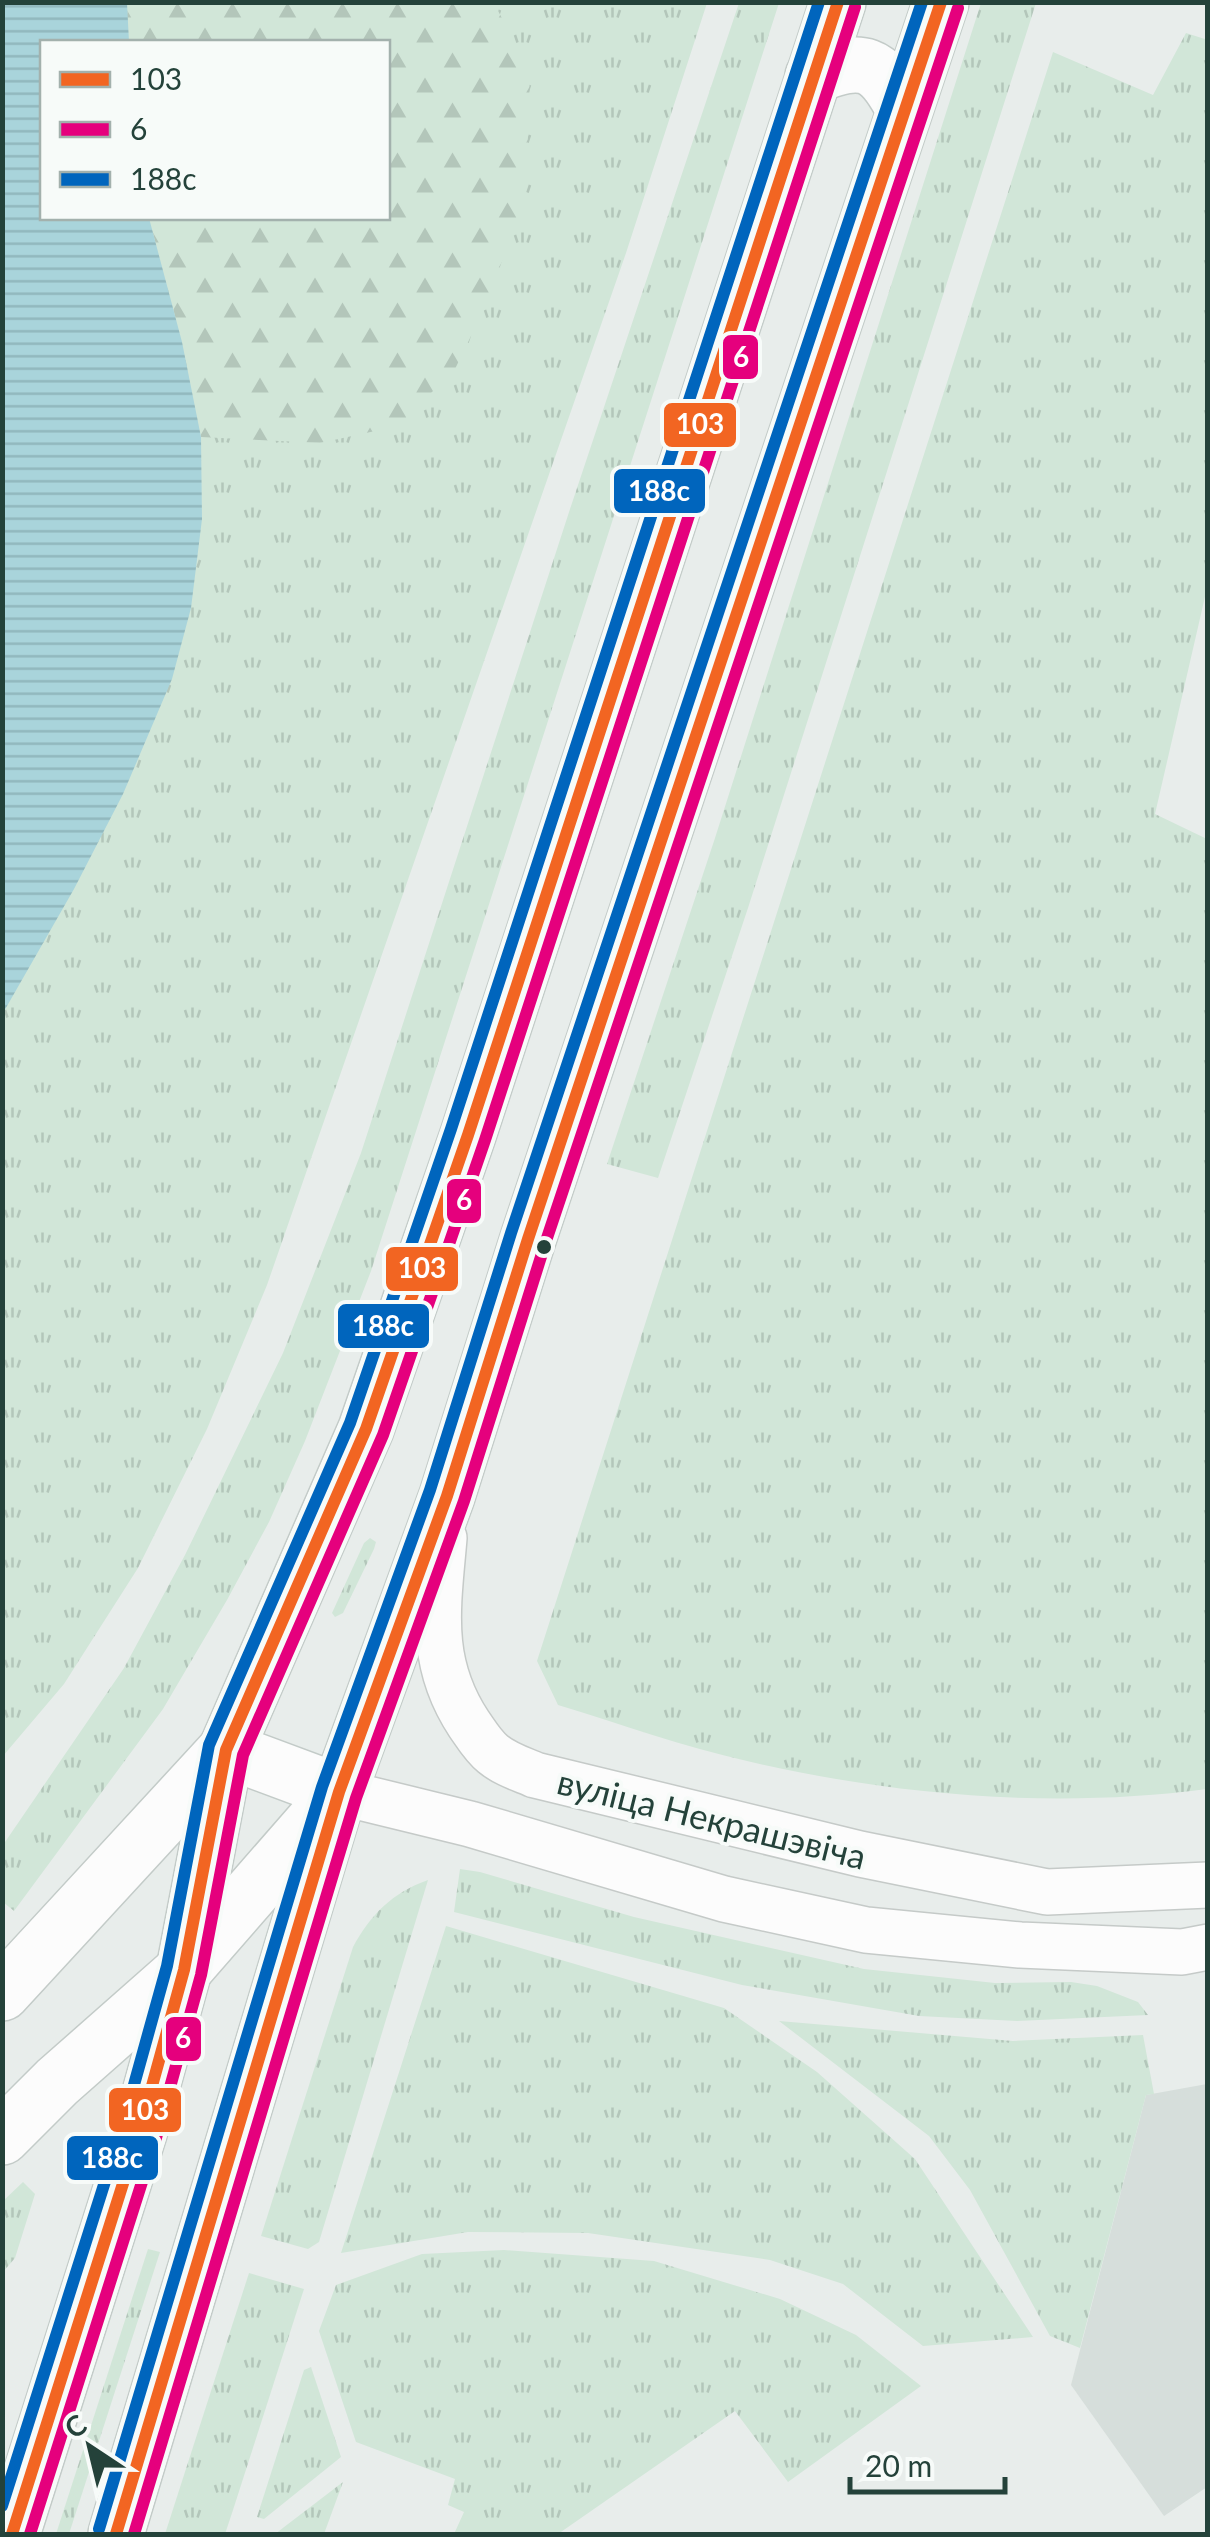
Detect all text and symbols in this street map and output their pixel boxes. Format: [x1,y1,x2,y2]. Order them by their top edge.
legend [40,40,390,220]
text: 103 [130,60,182,96]
text: 6 [130,110,147,146]
text: 188с [130,160,197,196]
line badge: 6 [721,333,760,381]
text: 6 [733,339,749,373]
line badge: 103 [662,401,738,449]
text: 103 [676,406,724,440]
line badge: 188с [612,467,707,515]
text: 188с [628,473,691,507]
line badge: 6 [445,1177,483,1225]
text: 6 [456,1182,472,1216]
unlabelled marker [534,1237,554,1257]
line badge: 103 [384,1245,460,1293]
text: 103 [398,1250,446,1284]
line badge: 188с [336,1302,431,1350]
text: 188с [352,1308,415,1342]
street label: вуліца Некрашэвіча [553,1759,871,1877]
line badge: 6 [164,2015,203,2063]
text: 6 [175,2020,191,2054]
line badge: 103 [107,2086,183,2134]
text: 103 [121,2092,169,2126]
line badge: 188с [65,2134,160,2182]
text: 188с [81,2140,144,2174]
north arrow [40,2397,140,2497]
text: С [58,2406,93,2445]
scale bar [850,2432,1005,2494]
text: 20 m [865,2447,932,2483]

